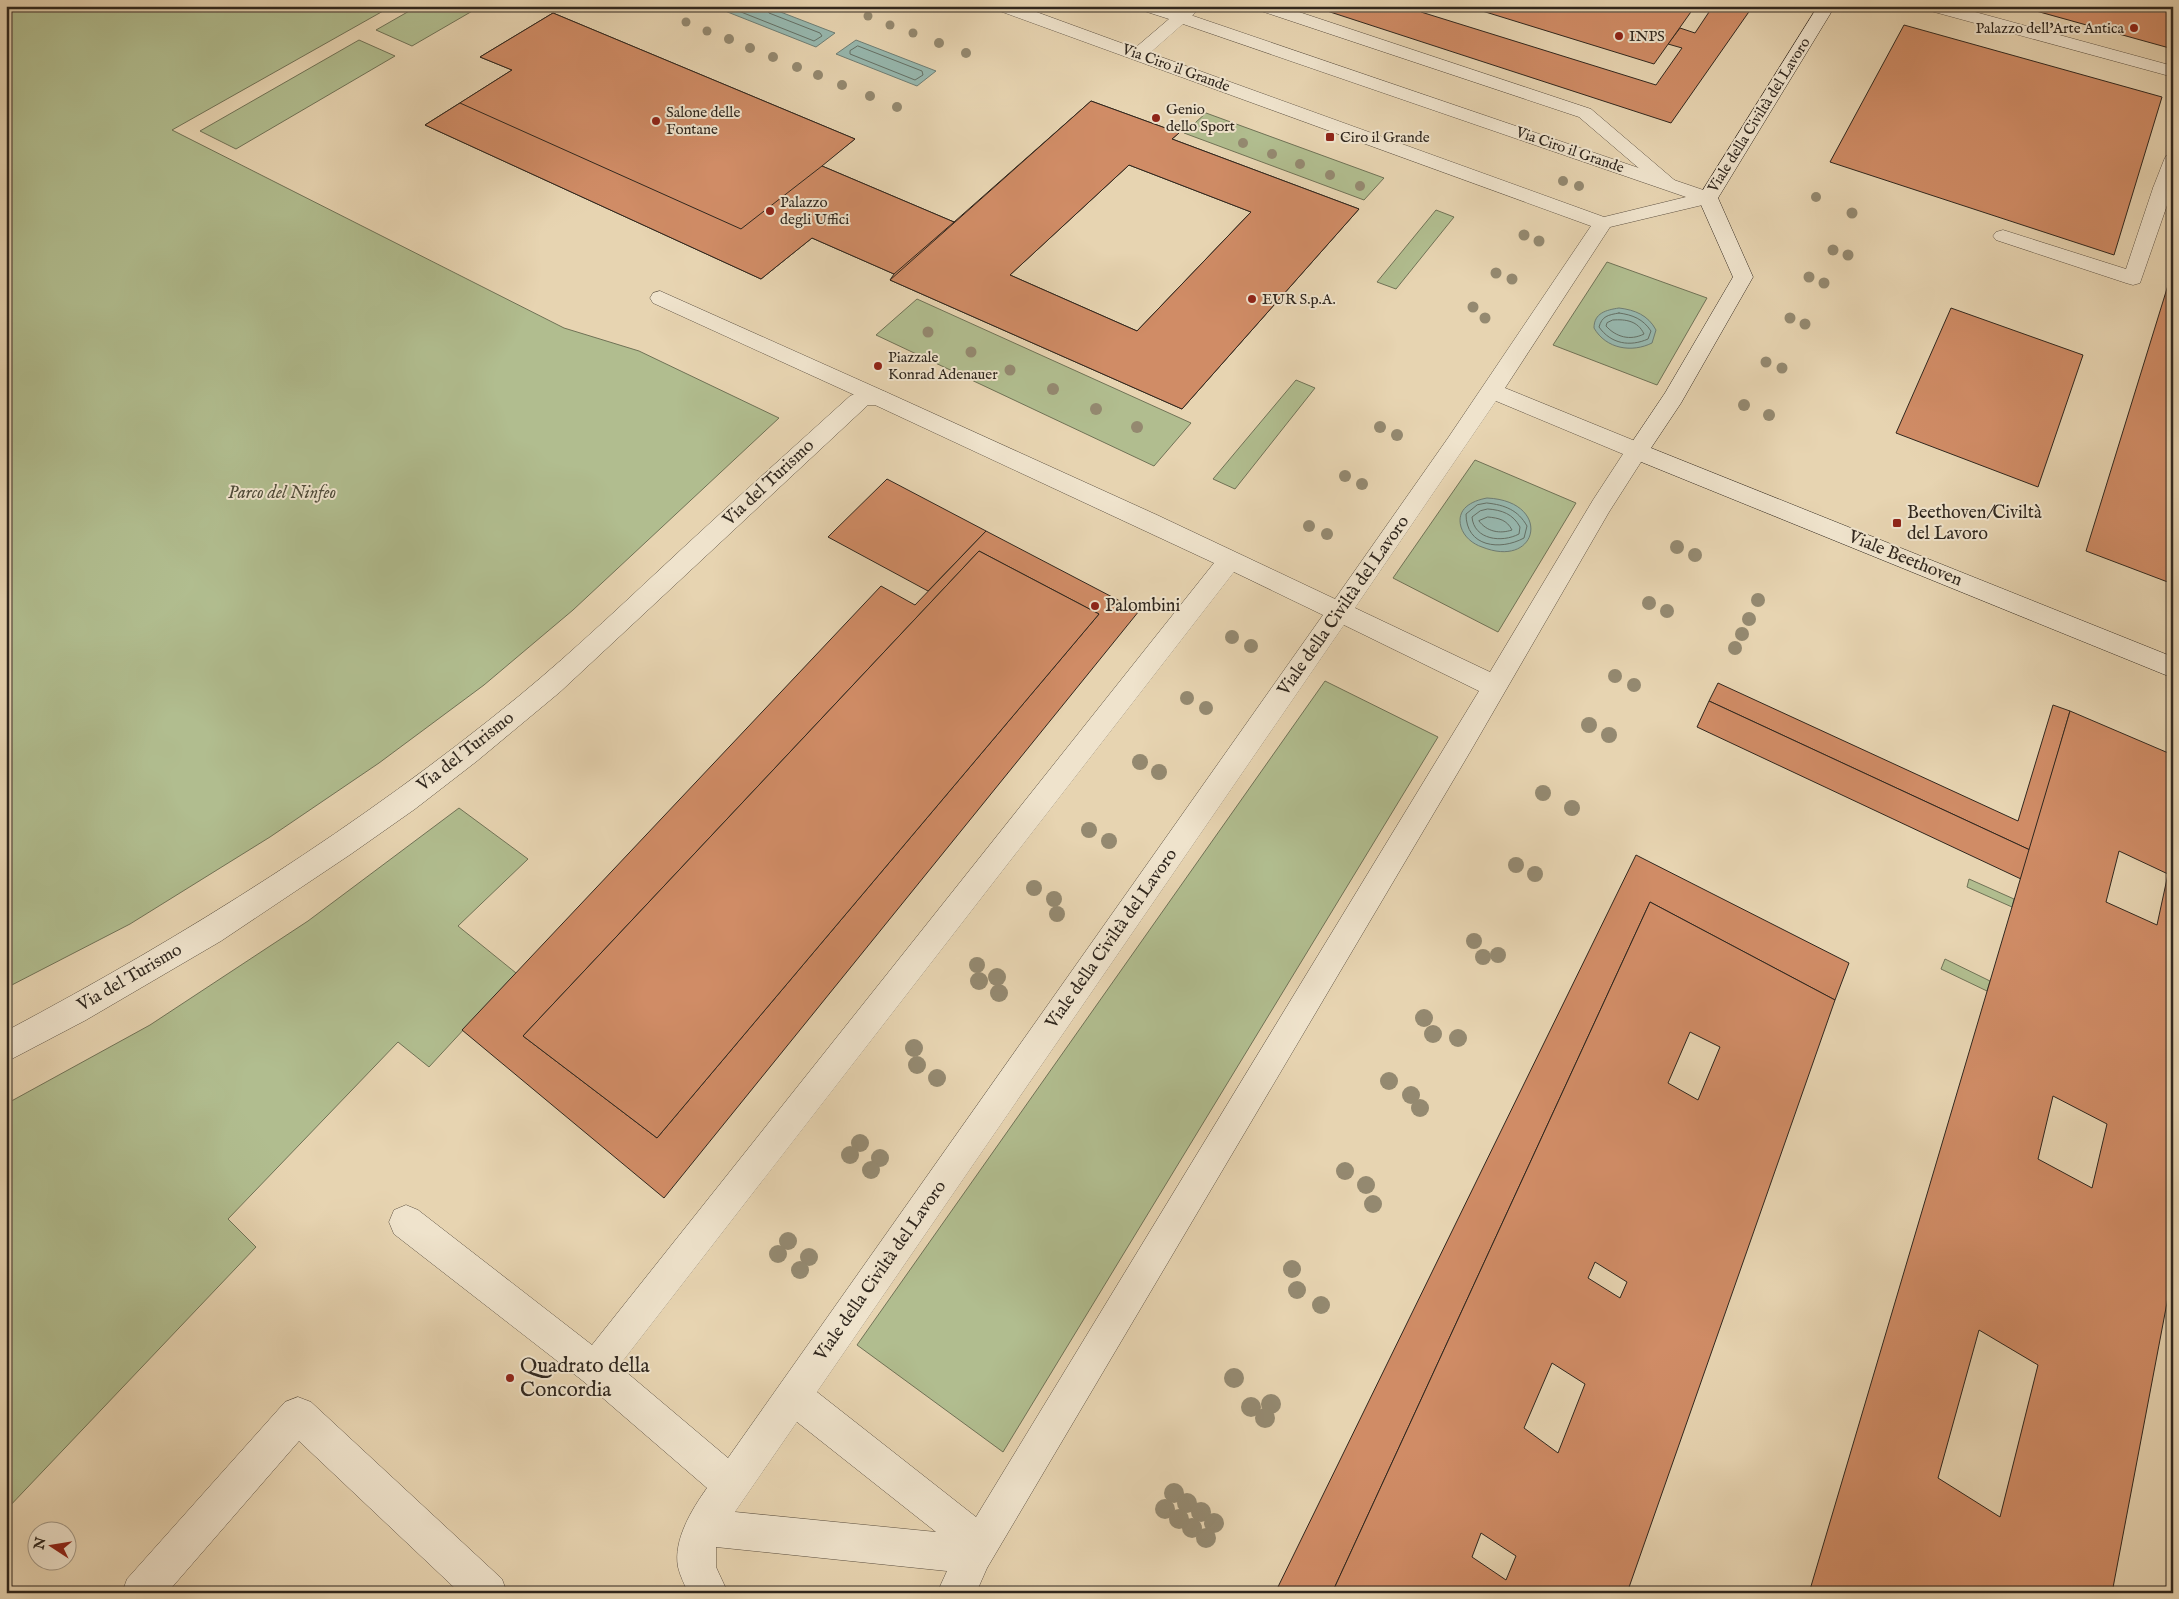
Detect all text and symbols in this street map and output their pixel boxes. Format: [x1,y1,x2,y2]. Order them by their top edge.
place label: Palazzo dell'Arte Antica [1975,19,2125,38]
marker: Palazzo dell'Arte Antica [2128,22,2140,34]
place label: INPS [1629,27,1665,46]
marker: INPS [1613,30,1625,42]
street label: Viale della Civiltà del Lavoro [1703,34,1814,197]
street label: Via Ciro il Grande [1119,39,1233,96]
place label: Genio dello Sport [1166,100,1235,136]
place label: Salone delle Fontane [666,103,740,139]
marker: Genio dello Sport [1150,112,1162,124]
marker: Salone delle Fontane [650,115,662,127]
street label: Via Ciro il Grande [1512,122,1627,177]
place label: Ciro il Grande [1340,128,1430,147]
marker: Ciro il Grande [1324,131,1336,143]
place label: Palazzo degli Uffici [780,193,849,229]
marker: Palazzo degli Uffici [764,205,776,217]
place label: EUR S.p.A. [1262,290,1336,309]
marker: EUR S.p.A. [1246,293,1258,305]
place label: Piazzale Konrad Adenauer [888,348,998,384]
marker: Piazzale Konrad Adenauer [872,360,884,372]
street label: Via del Turismo [718,434,820,532]
park label: Parco del Ninfeo [228,482,336,505]
place label: Beethoven/Civiltà del Lavoro [1907,502,2042,546]
street label: Viale della Civiltà del Lavoro [1272,511,1415,701]
marker: Beethoven/Civiltà del Lavoro [1891,517,1903,529]
street label: Viale Beethoven [1844,525,1966,592]
place label: Palombini [1105,595,1180,618]
marker: Palombini [1089,600,1101,612]
street label: Via del Turismo [412,707,519,798]
street label: Viale della Civiltà del Lavoro [1040,844,1183,1034]
street label: Via del Turismo [73,939,187,1018]
street label: Viale della Civiltà del Lavoro [809,1176,952,1366]
place label: Quadrato della Concordia [520,1353,651,1404]
marker: Quadrato della Concordia [504,1372,516,1384]
north arrow [28,1522,78,1572]
text: N [30,1536,50,1552]

